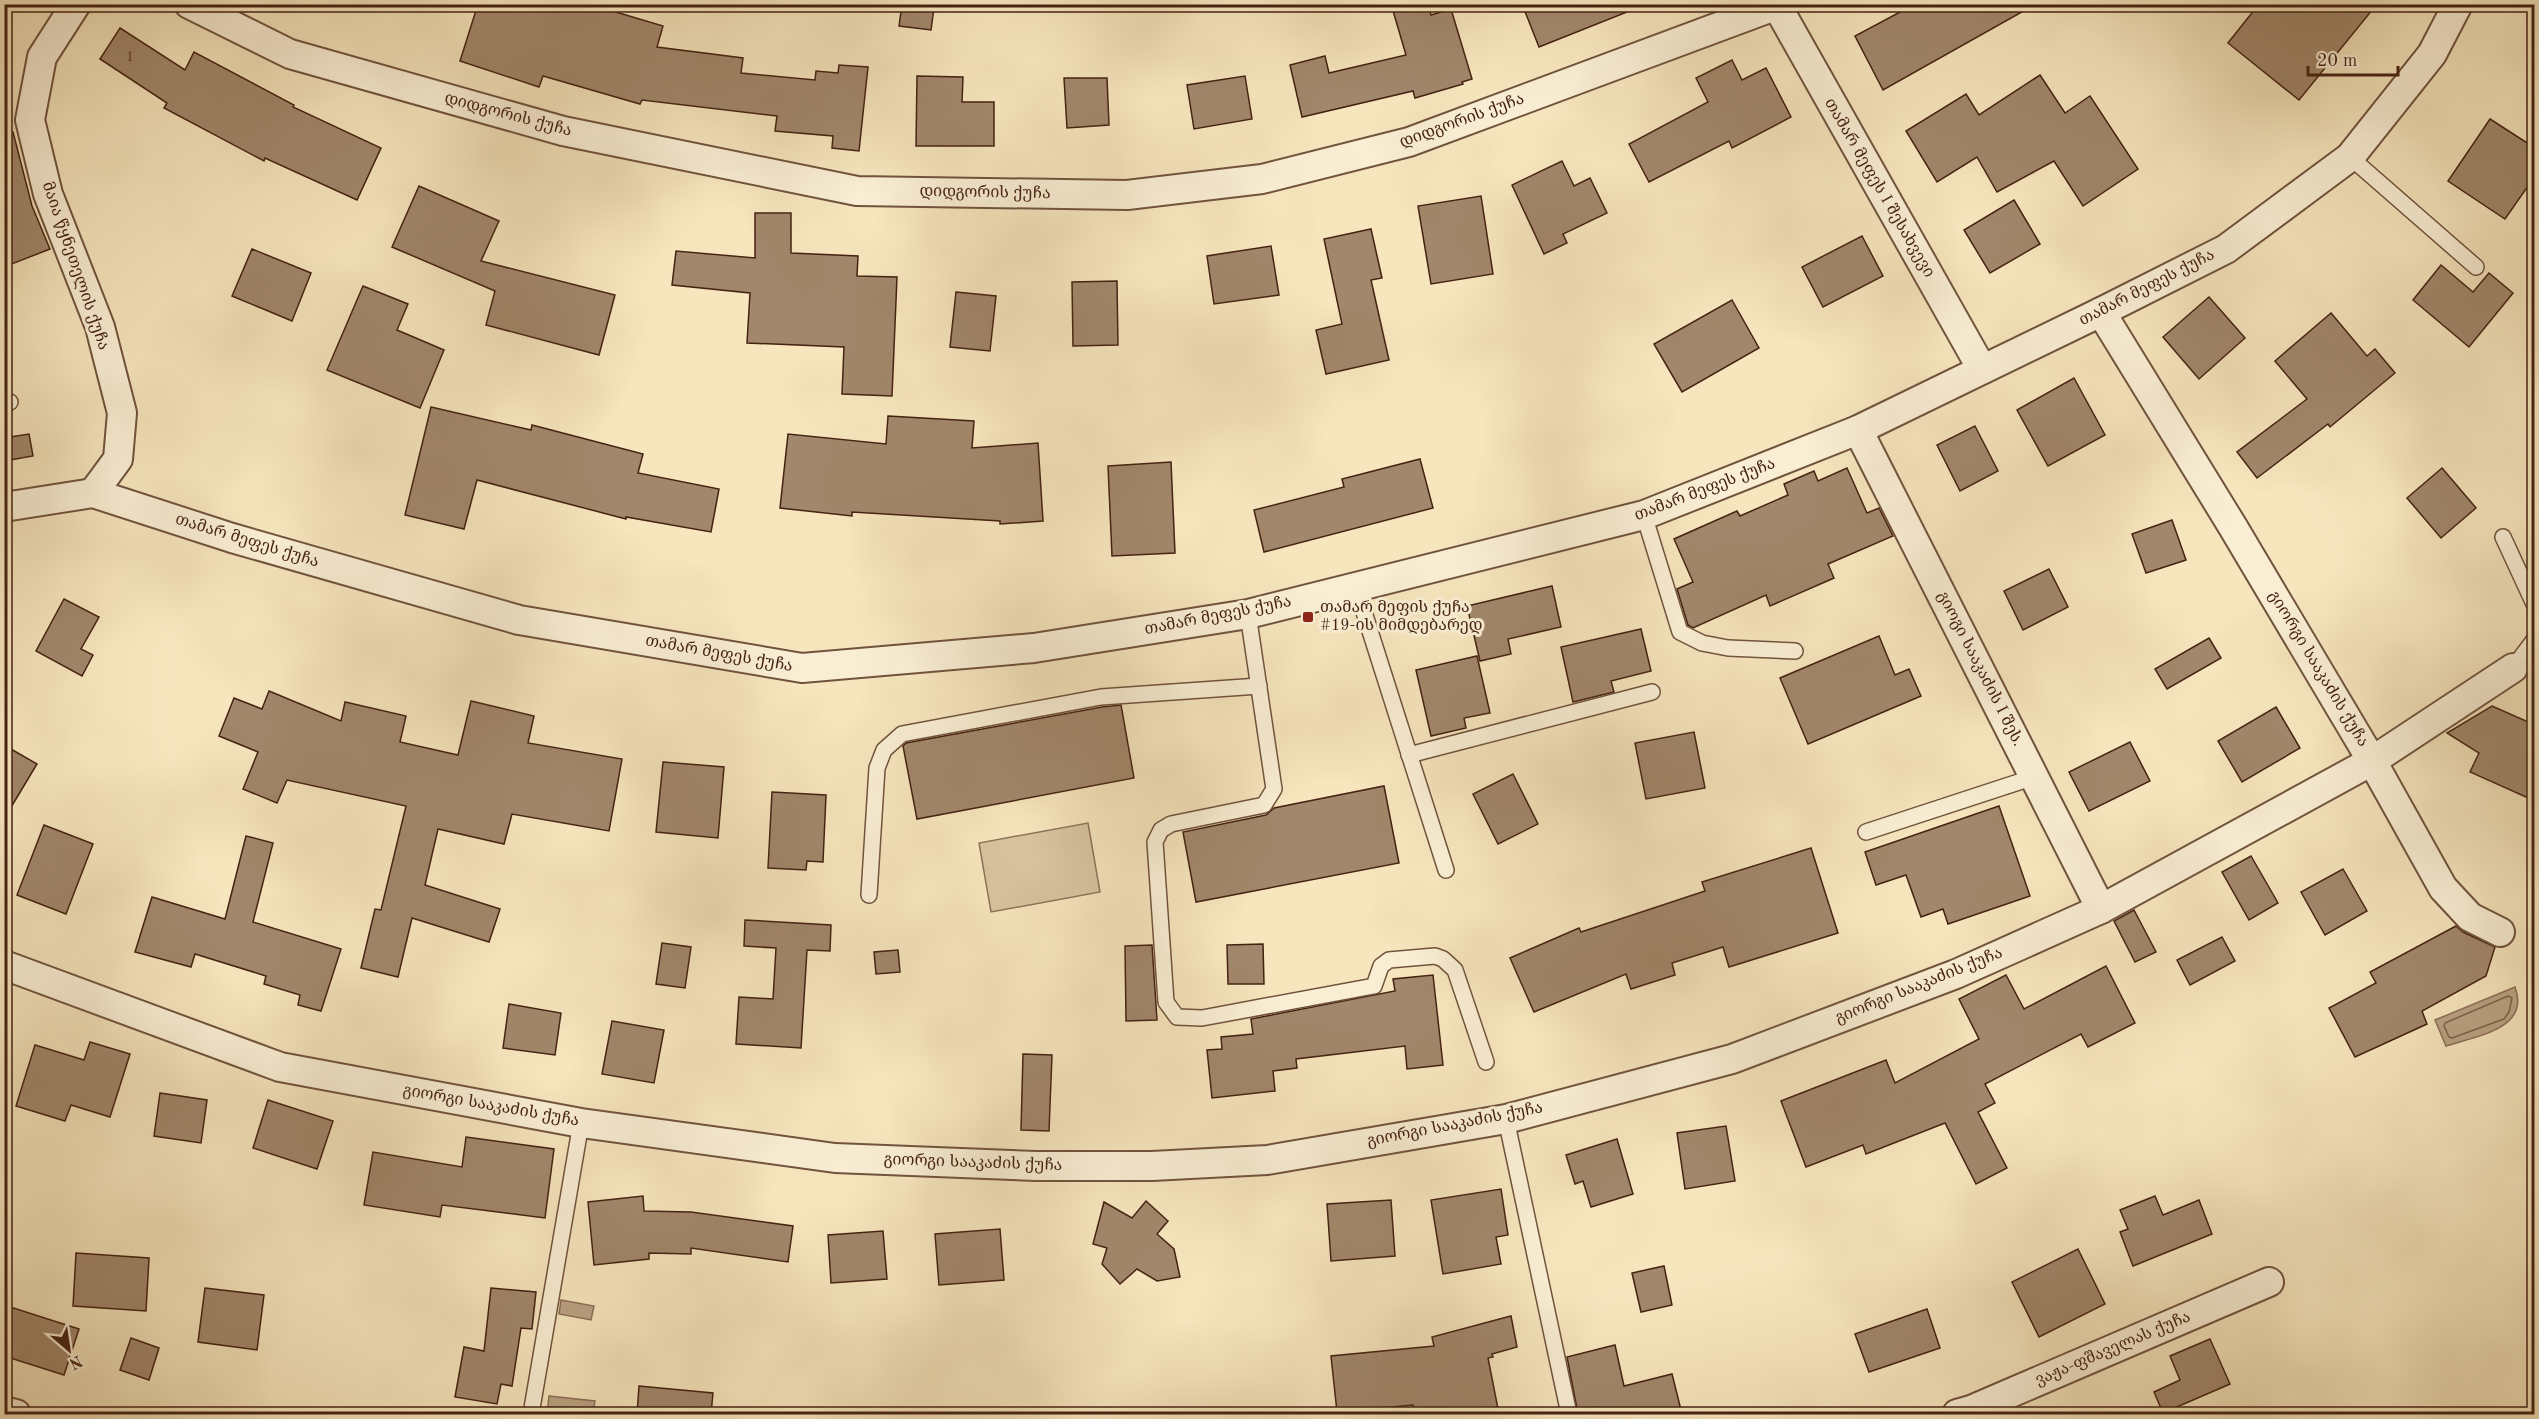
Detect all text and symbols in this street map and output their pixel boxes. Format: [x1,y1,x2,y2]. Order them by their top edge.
scale bar [2308,39,2398,77]
house number: 1 [126,50,134,64]
text: 20 m [2317,52,2357,70]
street label: დიდგორის ქუჩა [443,90,573,140]
street label: დიდგორის ქუჩა [1398,91,1526,151]
street label: თამარ მეფეს I შესახვევი [1821,96,1937,280]
street label: მაია წყნეთელის ქუჩა [39,179,112,352]
street label: დიდგორის ქუჩა [919,184,1051,202]
street label: თამარ მეფეს ქუჩა [2077,247,2217,329]
street label: თამარ მეფეს ქუჩა [1632,456,1778,524]
street label: თამარ მეფეს ქუჩა [173,512,321,570]
street label: გიორგი სააკაძის ქუჩა [2265,588,2371,750]
street label: გიოგი სააკაძის I შეს. [1934,589,2026,749]
street label: თამარ მეფეს ქუჩა [1143,594,1293,638]
place label: თამარ მეფის ქუჩა #19-ის მიმდებარედ [1320,600,1483,634]
marker: თამარ მეფის ქუჩა #19-ის მიმდებარედ [1301,610,1315,624]
street label: თამარ მეფეს ქუჩა [644,633,794,675]
street label: გიორგი სააკაძის ქუჩა [1833,945,2005,1027]
street label: გიორგი სააკაძის ქუჩა [402,1083,580,1129]
street label: გიორგი სააკაძის ქუჩა [1366,1100,1544,1150]
street label: გიორგი სააკაძის ქუჩა [883,1152,1063,1174]
street label: ვაჟა-ფშაველას ქუჩა [2033,1309,2193,1389]
north arrow [39,1320,99,1380]
text: N [65,1351,85,1372]

